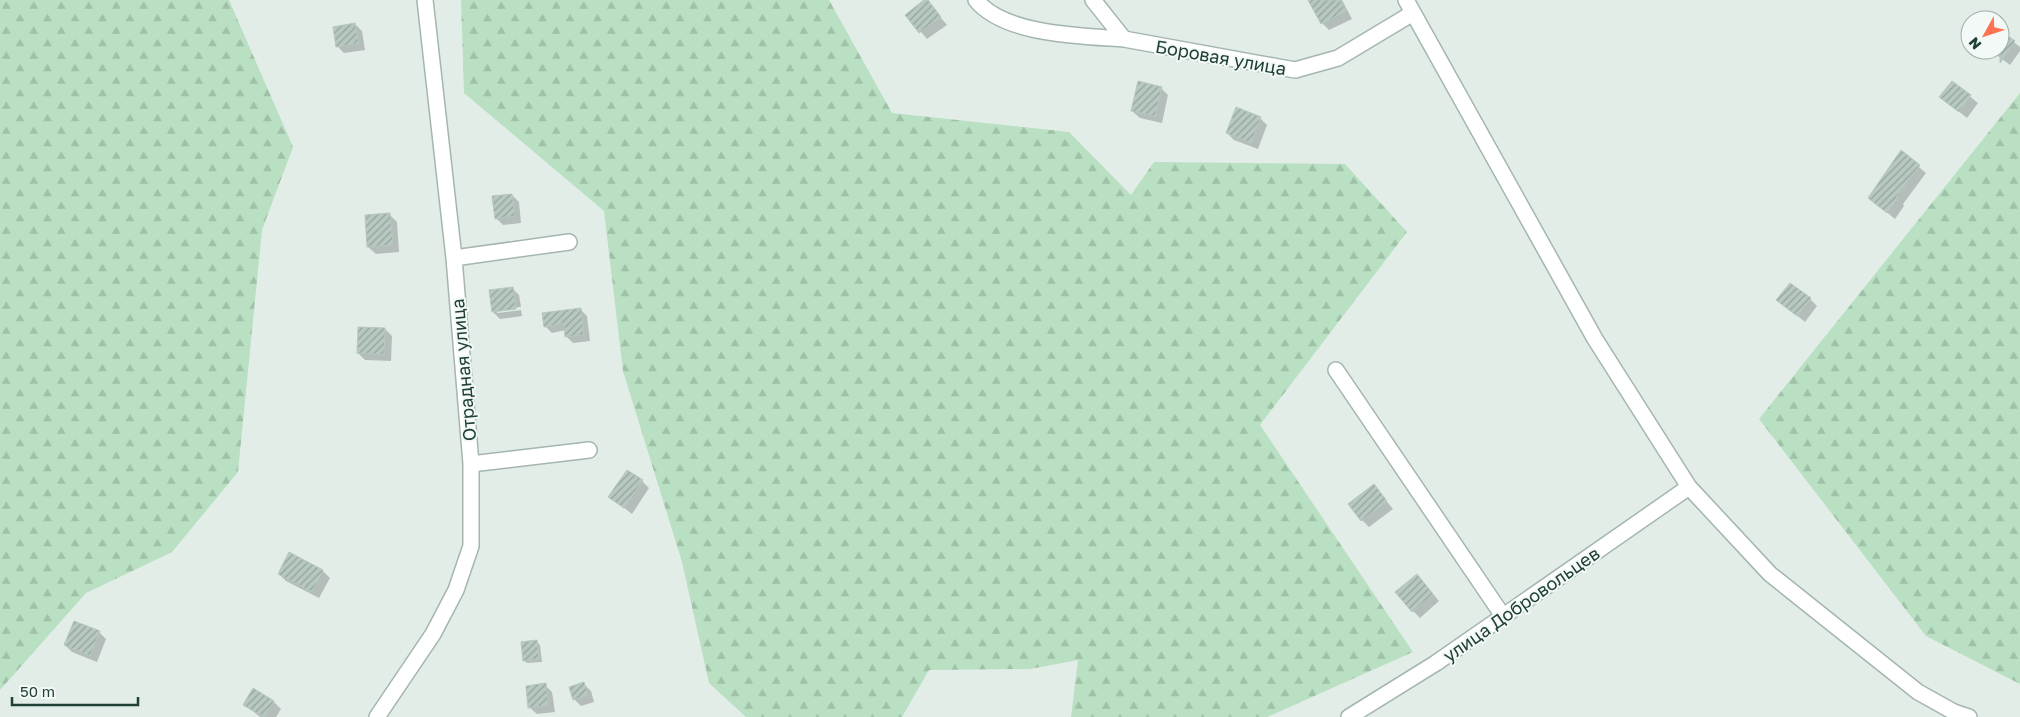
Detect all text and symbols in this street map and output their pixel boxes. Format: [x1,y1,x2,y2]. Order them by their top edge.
north arrow [1960,10,2010,60]
text: N [1965,34,1985,53]
street label: Боровая улица [1154,35,1288,79]
street label: Отрадная улица [446,298,480,442]
street label: улица Добровольцев [1438,542,1604,666]
scale bar [12,674,139,706]
text: 50 m [20,682,55,700]

